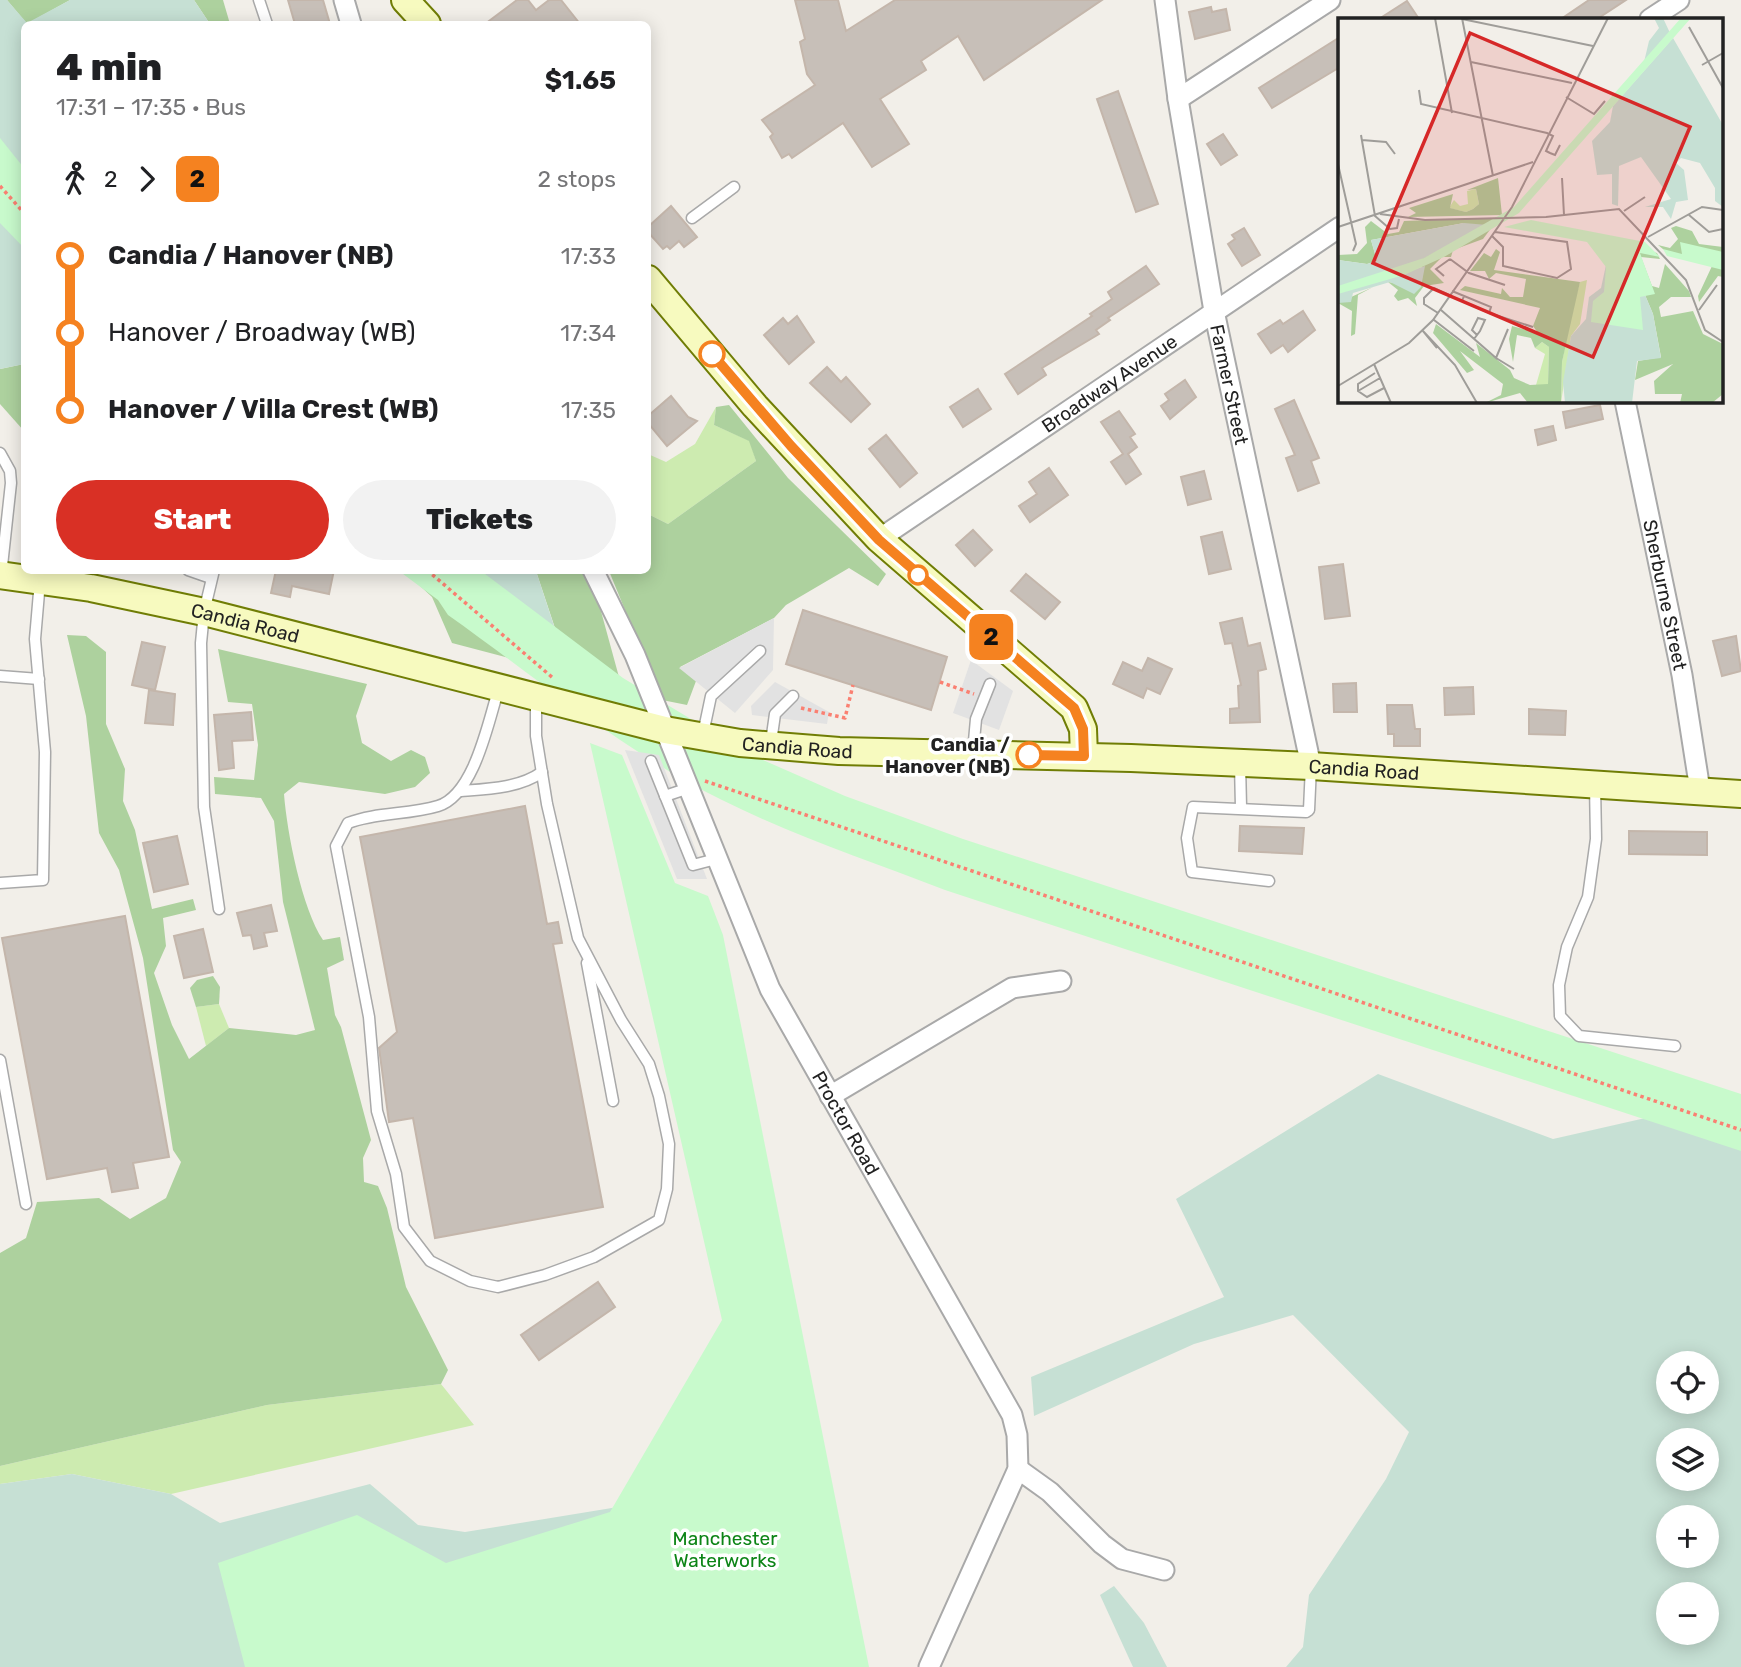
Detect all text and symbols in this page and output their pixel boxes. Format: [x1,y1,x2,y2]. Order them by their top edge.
inset map [1338,18,1724,402]
text: 4 min [56,44,162,90]
text: $1.65 [545,65,616,96]
text: 17:31 – 17:35 · Bus [56,93,246,121]
icon: walk [56,160,94,198]
icon: forward [128,160,166,198]
text: 2 [104,165,118,193]
text: 2 [190,165,205,193]
text: 2 stops [538,165,616,193]
text: Candia / Hanover (NB) [108,240,394,271]
text: 17:33 [561,242,616,270]
text: Hanover / Broadway (WB) [108,317,416,348]
text: 17:34 [560,319,616,347]
street label: Farmer Street [1205,322,1253,447]
street label: Broadway Avenue [1037,330,1182,438]
unlabelled marker [699,341,725,367]
text: Hanover / Villa Crest (WB) [108,394,438,425]
text: 17:35 [561,396,616,424]
button: Start [56,480,329,560]
button: Tickets [343,480,616,560]
street label: Sherburne Street [1638,518,1692,673]
unlabelled marker [908,565,928,585]
street label: Candia Road [189,599,302,648]
line badge: 2 [968,614,1014,660]
text: 2 [983,623,999,651]
street label: Candia Road [741,732,853,763]
place label: Candia / Hanover (NB) [885,733,1010,778]
marker: Candia / Hanover (NB) [1016,742,1042,768]
street label: Candia Road [1308,755,1420,785]
street label: Proctor Road [807,1067,884,1179]
map controls [1656,1351,1719,1645]
button: locate [1656,1351,1719,1414]
button: layers [1656,1428,1719,1491]
button: + [1656,1505,1719,1568]
park label: Manchester Waterworks [673,1527,778,1572]
button: − [1656,1582,1719,1645]

